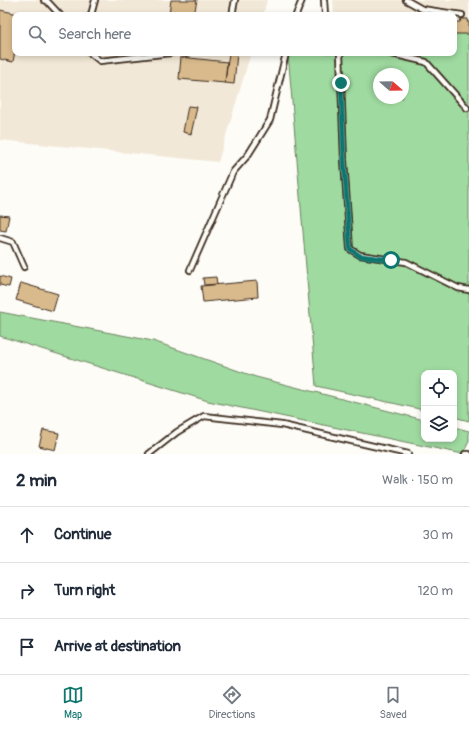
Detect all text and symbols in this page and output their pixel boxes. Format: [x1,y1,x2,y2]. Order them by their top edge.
search box [12,12,457,56]
icon: search [26,23,48,45]
text: Search here [58,25,131,44]
north arrow [373,68,409,104]
route end [332,74,350,92]
route start [382,251,400,269]
map controls [421,370,457,442]
button: locate [421,370,457,406]
button: layers [421,406,457,442]
text: 2 min [16,470,57,491]
text: Walk · 150 m [382,472,453,488]
icon: ahead [16,524,38,546]
text: Continue [54,525,112,544]
text: 30 m [423,527,453,543]
icon: right [16,580,38,602]
text: Turn right [54,581,115,600]
text: 120 m [417,583,453,599]
icon: arrive [16,636,38,658]
text: Arrive at destination [54,637,181,656]
tab: Map [62,684,84,721]
tab: Directions [208,684,255,721]
tab: Saved [380,684,407,721]

